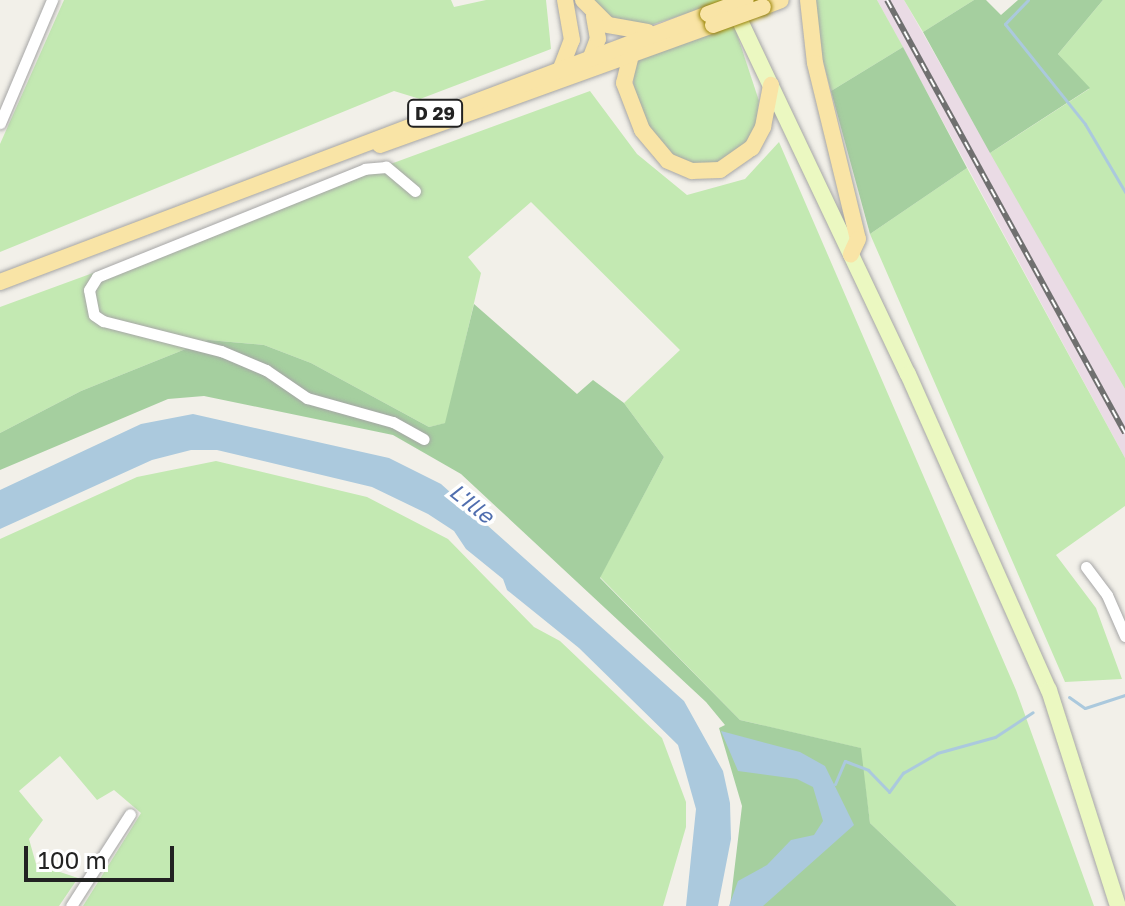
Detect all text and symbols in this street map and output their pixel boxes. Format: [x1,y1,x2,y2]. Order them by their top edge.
road number: D 29 [407,99,463,127]
water label: L'Ille [445,478,499,528]
scale bar [28,830,178,880]
text: 100 m [38,845,107,874]

